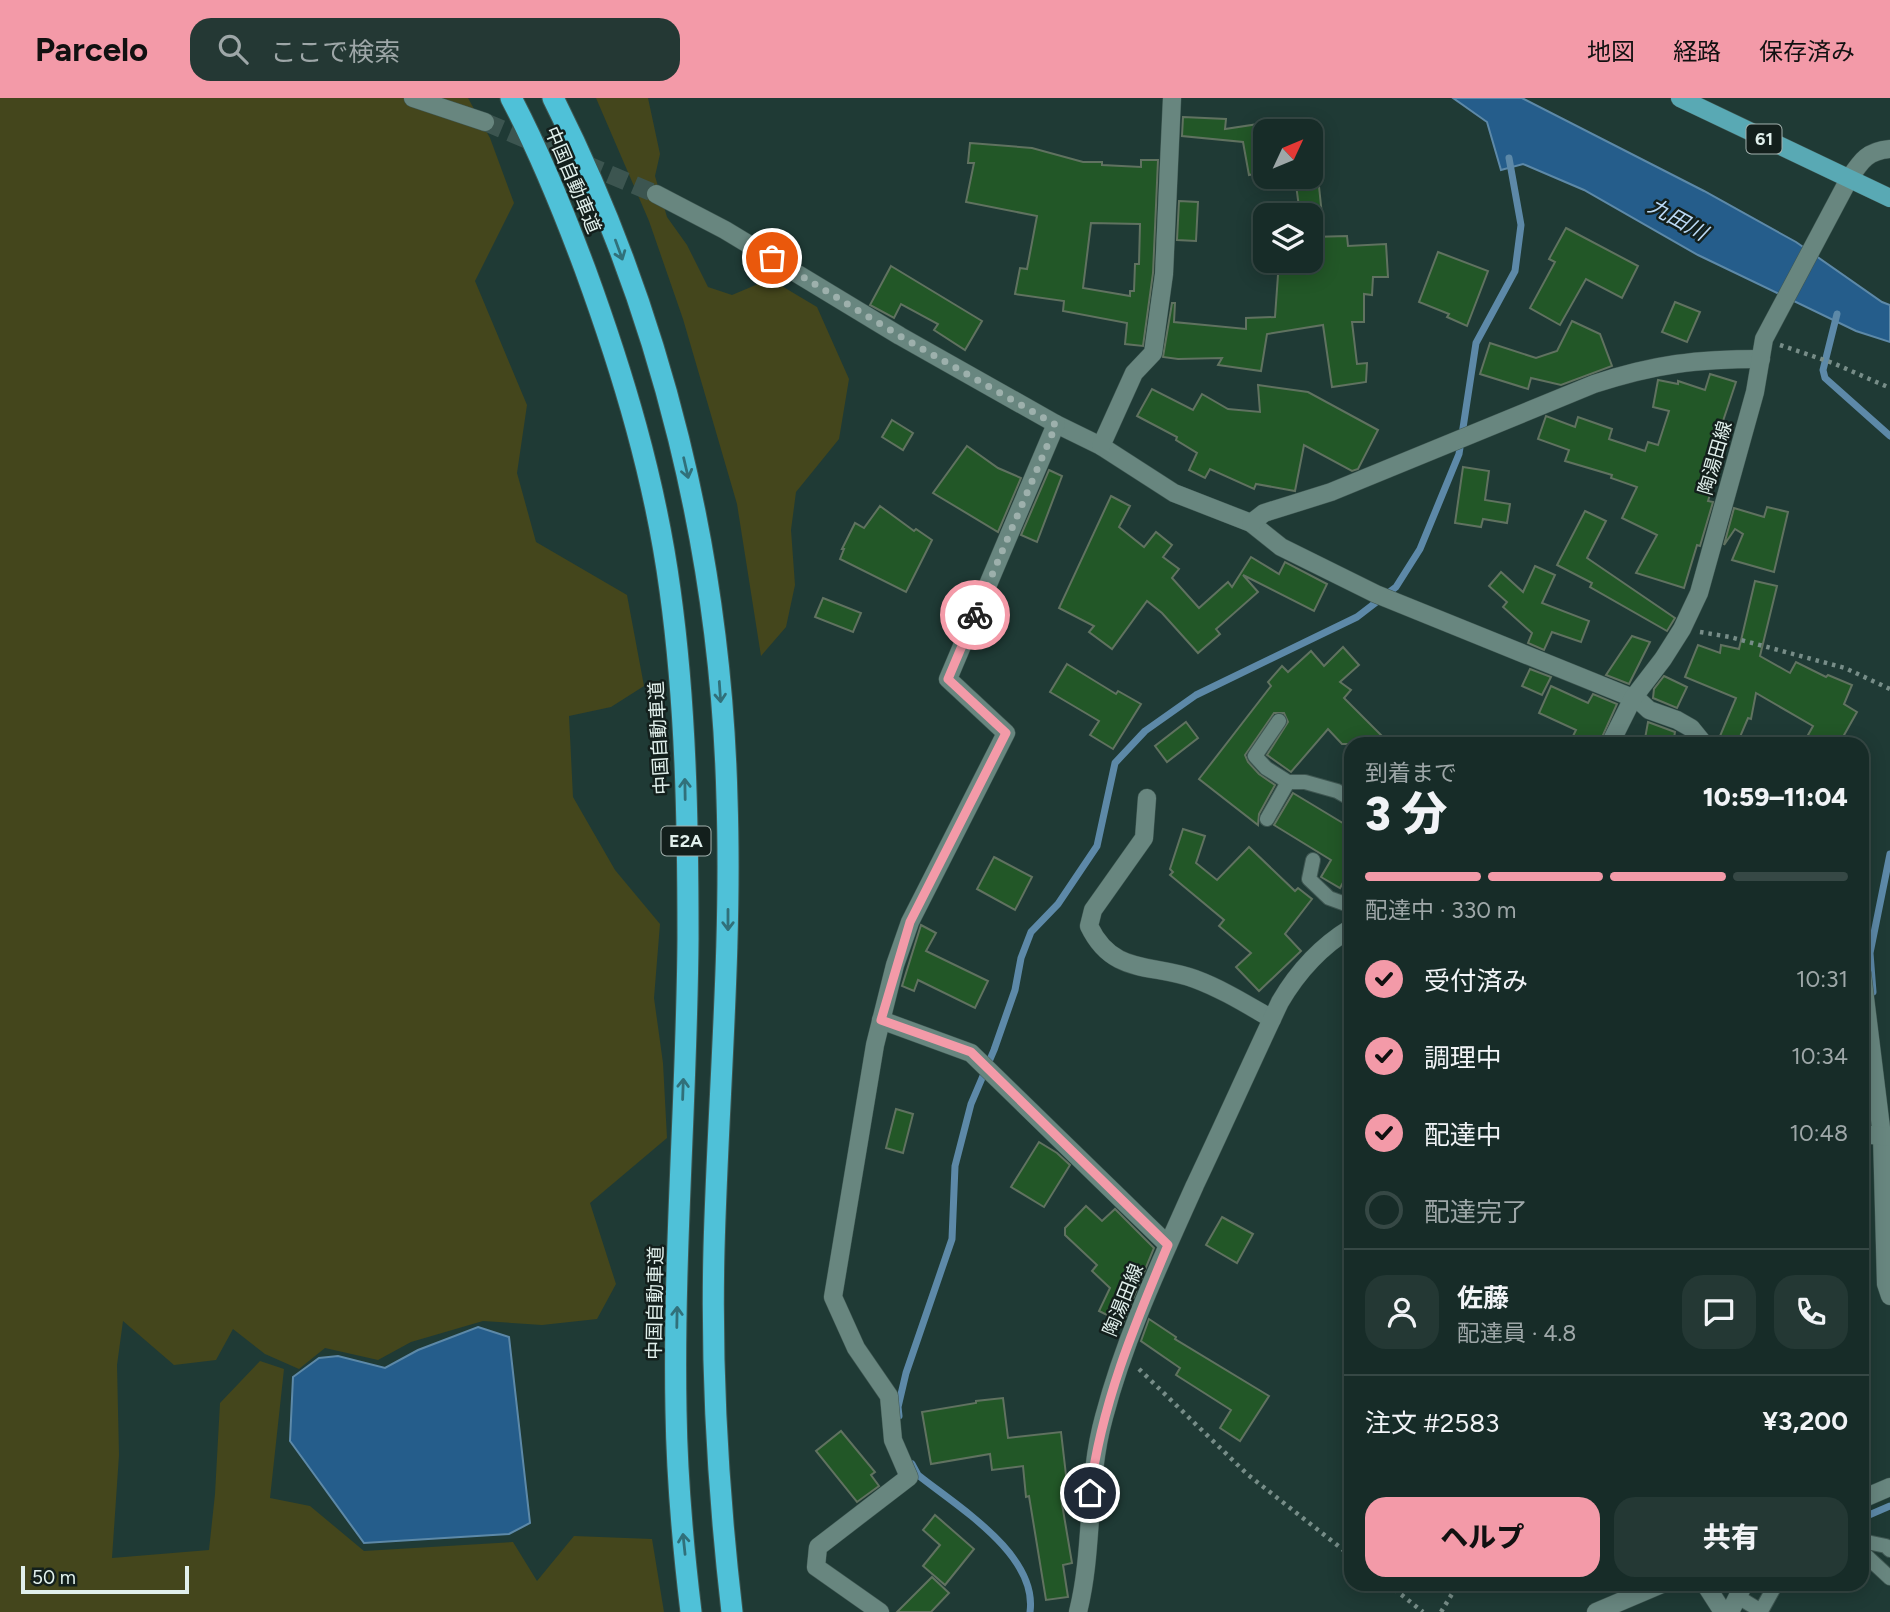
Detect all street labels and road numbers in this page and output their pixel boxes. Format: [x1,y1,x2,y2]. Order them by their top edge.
street label: 中国自動車道 [540,123,606,237]
road number: 61 [1746,124,1782,154]
street label: 陶湯田線 [1693,418,1737,498]
street label: 中国自動車道 [645,680,673,796]
road number: E2A [662,826,710,856]
street label: 中国自動車道 [643,1246,667,1360]
street label: 陶湯田線 [1098,1260,1148,1340]

